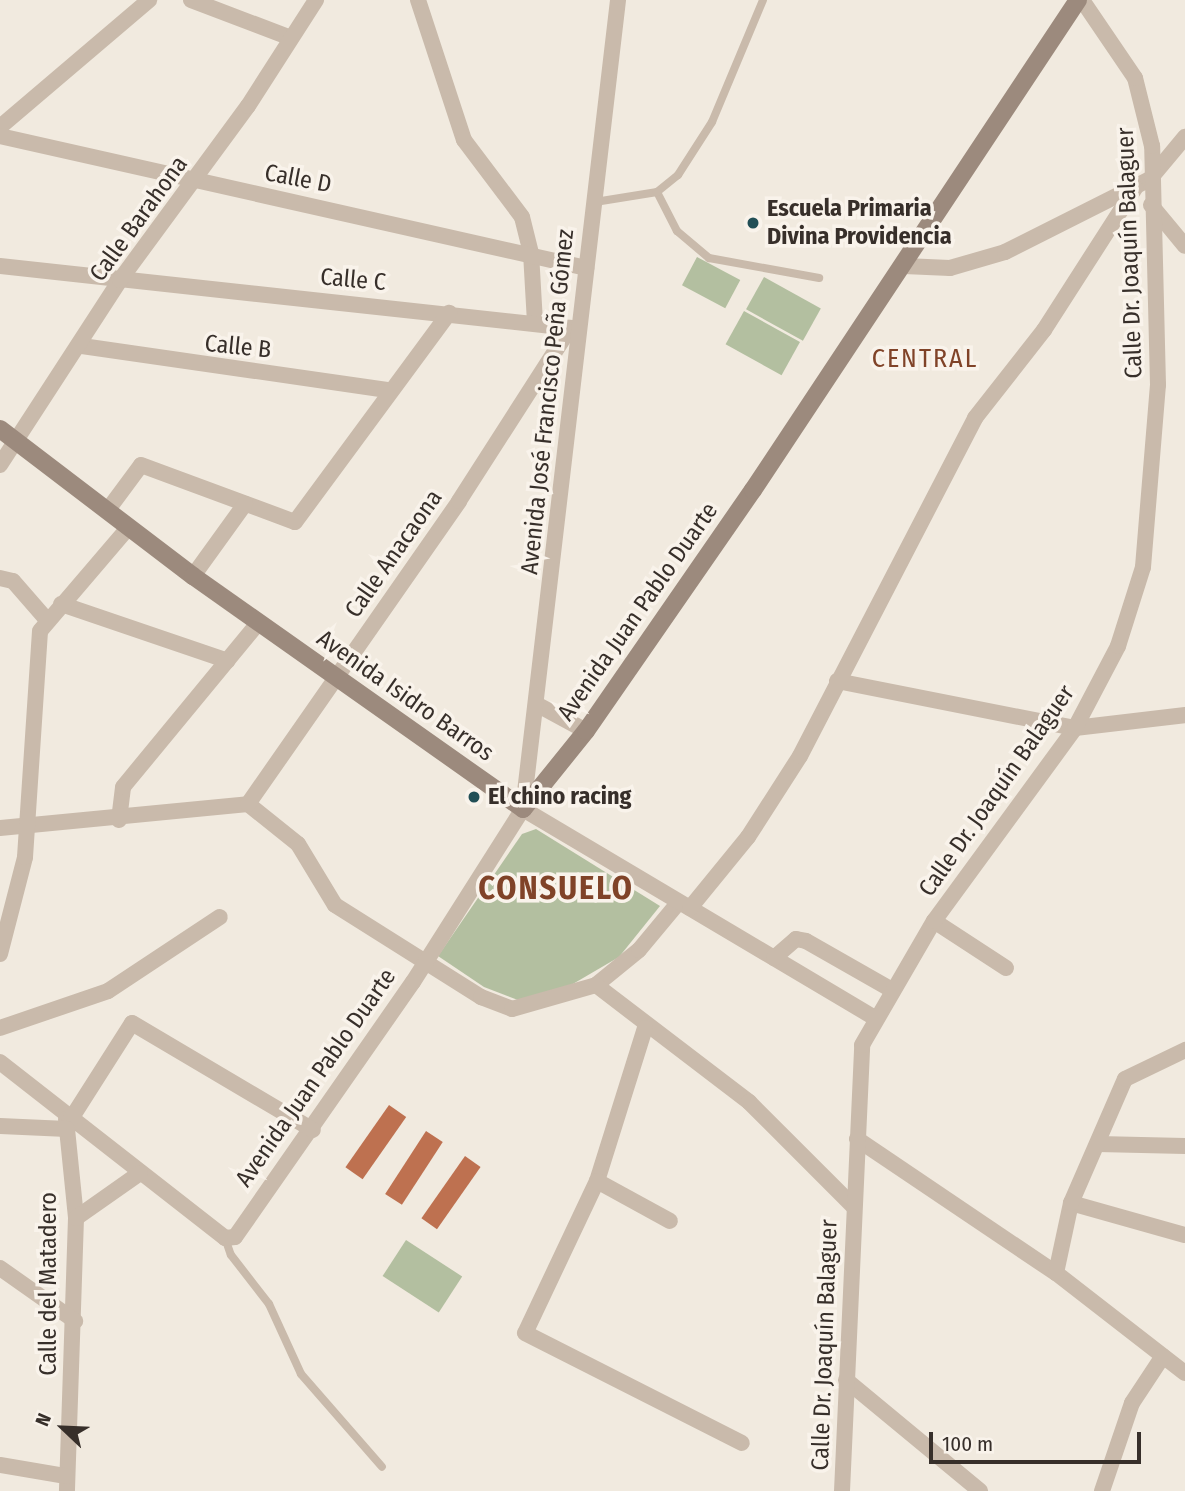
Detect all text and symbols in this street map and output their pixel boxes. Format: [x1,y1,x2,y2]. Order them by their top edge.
street label: Calle Dr. Joaquín Balaguer [1111,127,1149,379]
street label: Calle Barahona [84,151,194,287]
street label: Calle D [262,158,334,200]
place label: Escuela Primaria Divina Providencia [767,195,952,251]
marker: Escuela Primaria Divina Providencia [745,215,761,231]
street label: Avenida José Francisco Peña Gómez [516,228,580,576]
street label: Calle C [319,263,387,297]
street label: Calle B [203,329,273,365]
district label: CENTRAL [873,343,977,375]
street label: Calle Anacaona [339,485,449,623]
street label: Avenida Juan Pablo Duarte [552,497,724,727]
street label: Avenida Isidro Barros [311,624,499,768]
street label: Calle Dr. Joaquín Balaguer [913,680,1081,902]
place label: El chino racing [488,783,632,811]
marker: El chino racing [466,789,482,805]
district label: CONSUELO [479,869,633,907]
street label: Avenida Juan Pablo Duarte [230,963,402,1193]
street label: Calle del Matadero [35,1192,63,1376]
street label: Calle Dr. Joaquín Balaguer [806,1219,844,1471]
north arrow [28,1393,98,1463]
text: N [30,1410,56,1429]
scale bar [933,1418,1145,1462]
text: 100 m [942,1431,993,1457]

